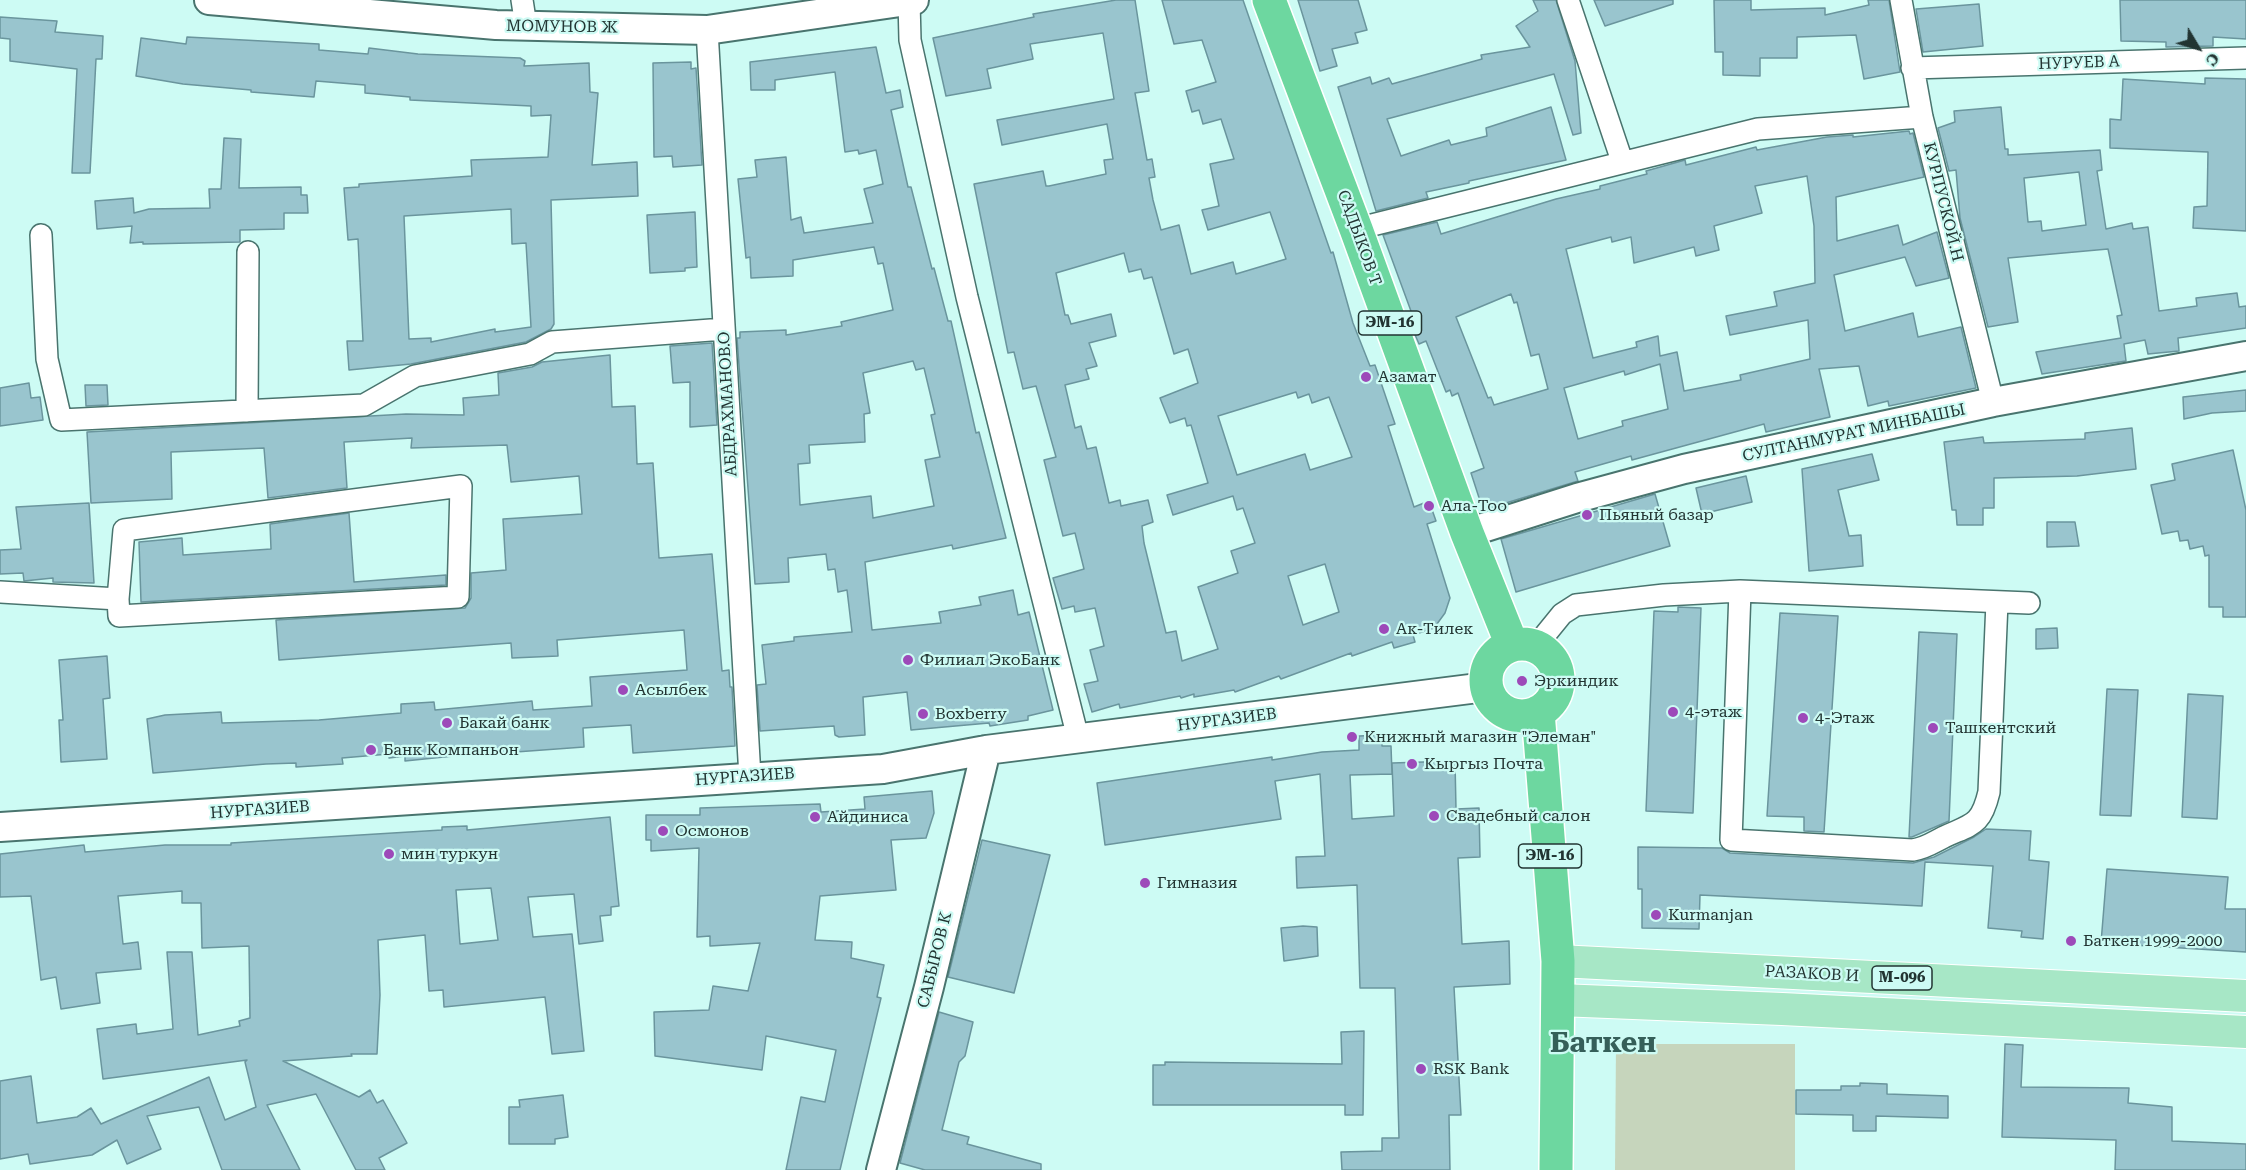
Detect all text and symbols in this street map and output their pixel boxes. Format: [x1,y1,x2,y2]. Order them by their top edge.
street label: МОМУНОВ Ж [506,16,618,38]
north arrow [2168,18,2228,78]
text: С [2202,49,2224,70]
street label: НУРУЕВ А [2038,52,2120,74]
street label: КУРПУСКОЙ.Н [1919,140,1967,264]
street label: САДЫКОВ Т [1333,188,1385,288]
road number: ЭМ-16 [1358,311,1422,335]
street label: АБДРАХМАНОВ.О [715,331,741,477]
place label: Азамат [1378,367,1437,387]
marker: Азамат [1359,370,1373,384]
street label: СУЛТАНМУРАТ МИНБАШЫ [1741,400,1967,466]
place label: Ала-Тоо [1441,496,1507,516]
marker: Ала-Тоо [1422,499,1436,513]
place label: Пьяный базар [1599,505,1714,525]
marker: Пьяный базар [1580,508,1594,522]
place label: Ак-Тилек [1396,619,1473,639]
marker: Ак-Тилек [1377,622,1391,636]
place label: Филиал ЭкоБанк [920,650,1060,670]
marker: Филиал ЭкоБанк [901,653,915,667]
place label: Эркиндик [1534,671,1619,691]
marker: Эркиндик [1515,674,1529,688]
place label: Асылбек [635,680,707,700]
marker: Асылбек [616,683,630,697]
place label: 4-этаж [1685,702,1742,722]
place label: Boxberry [935,704,1007,724]
street label: НУРГАЗИЕВ [1176,704,1278,736]
marker: 4-этаж [1666,705,1680,719]
marker: Boxberry [916,707,930,721]
place label: 4-Этаж [1815,708,1875,728]
marker: 4-Этаж [1796,711,1810,725]
place label: Бакай банк [459,713,550,733]
marker: Бакай банк [440,716,454,730]
place label: Ташкентский [1945,718,2056,738]
marker: Ташкентский [1926,721,1940,735]
place label: Книжный магазин "Элеман" [1364,727,1596,747]
marker: Книжный магазин "Элеман" [1345,730,1359,744]
place label: Банк Компаньон [383,740,519,760]
marker: Банк Компаньон [364,743,378,757]
place label: Кыргыз Почта [1424,754,1543,774]
marker: Кыргыз Почта [1405,757,1419,771]
street label: НУРГАЗИЕВ [695,764,795,790]
street label: НУРГАЗИЕВ [210,797,310,823]
place label: Cвадебный салон [1446,806,1591,826]
place label: Айдиниса [827,807,908,827]
marker: Cвадебный салон [1427,809,1441,823]
marker: Айдиниса [808,810,822,824]
place label: Осмонов [675,821,749,841]
marker: Осмонов [656,824,670,838]
place label: мин туркун [401,844,498,864]
road number: ЭМ-16 [1518,844,1582,868]
marker: мин туркун [382,847,396,861]
place label: Гимназия [1157,873,1237,893]
marker: Гимназия [1138,876,1152,890]
place label: Kurmanjan [1668,905,1753,925]
marker: Kurmanjan [1649,908,1663,922]
street label: САБЫРОВ К [914,910,956,1010]
place label: Баткен 1999-2000 [2083,931,2223,951]
marker: Баткен 1999-2000 [2064,934,2078,948]
street label: РАЗАКОВ И [1764,962,1860,986]
road number: М-096 [1872,966,1932,990]
district label: Баткен [1550,1027,1656,1061]
place label: RSK Bank [1433,1059,1509,1079]
marker: RSK Bank [1414,1062,1428,1076]

